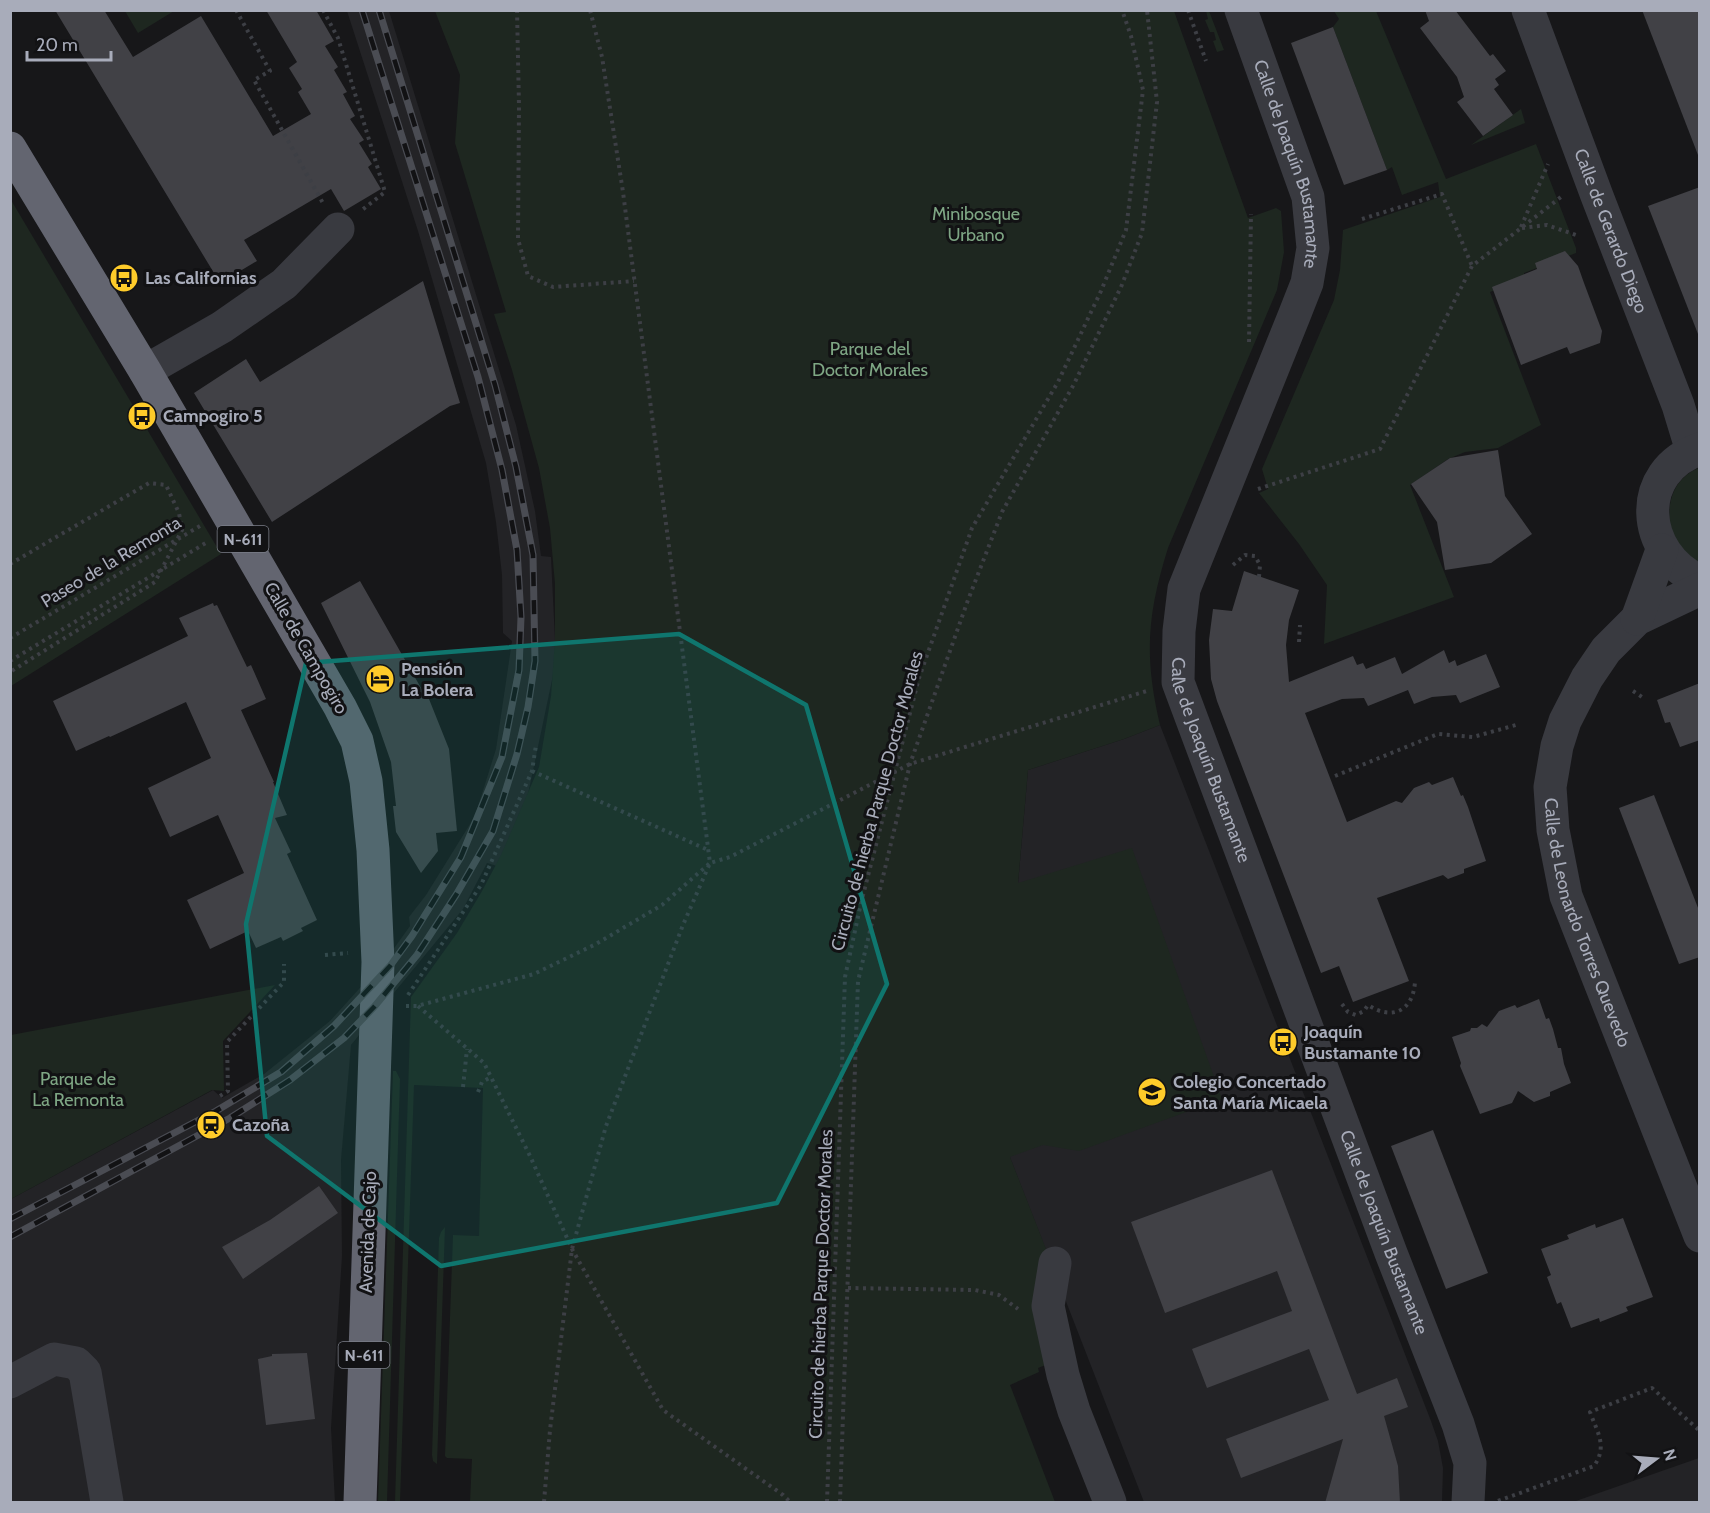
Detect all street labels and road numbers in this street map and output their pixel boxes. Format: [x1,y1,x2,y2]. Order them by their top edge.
street label: Calle de Joaquín Bustamante [1249,57,1325,270]
street label: Calle de Gerardo Diego [1569,146,1652,316]
street label: Paseo de la Remonta [37,511,185,613]
road number: N-611 [218,526,268,552]
street label: Calle de Campogiro [259,578,353,718]
street label: Circuito de hierba Parque Doctor Morales [826,649,928,953]
street label: Calle de Joaquín Bustamante [1167,657,1255,866]
street label: Calle de Leonardo Torres Quevedo [1540,797,1636,1050]
street label: Calle de Joaquín Bustamante [1335,1127,1433,1338]
street label: Circuito de hierba Parque Doctor Morales [805,1129,837,1439]
street label: Avenida de Cajo [355,1171,381,1293]
road number: N-611 [338,1342,389,1368]

